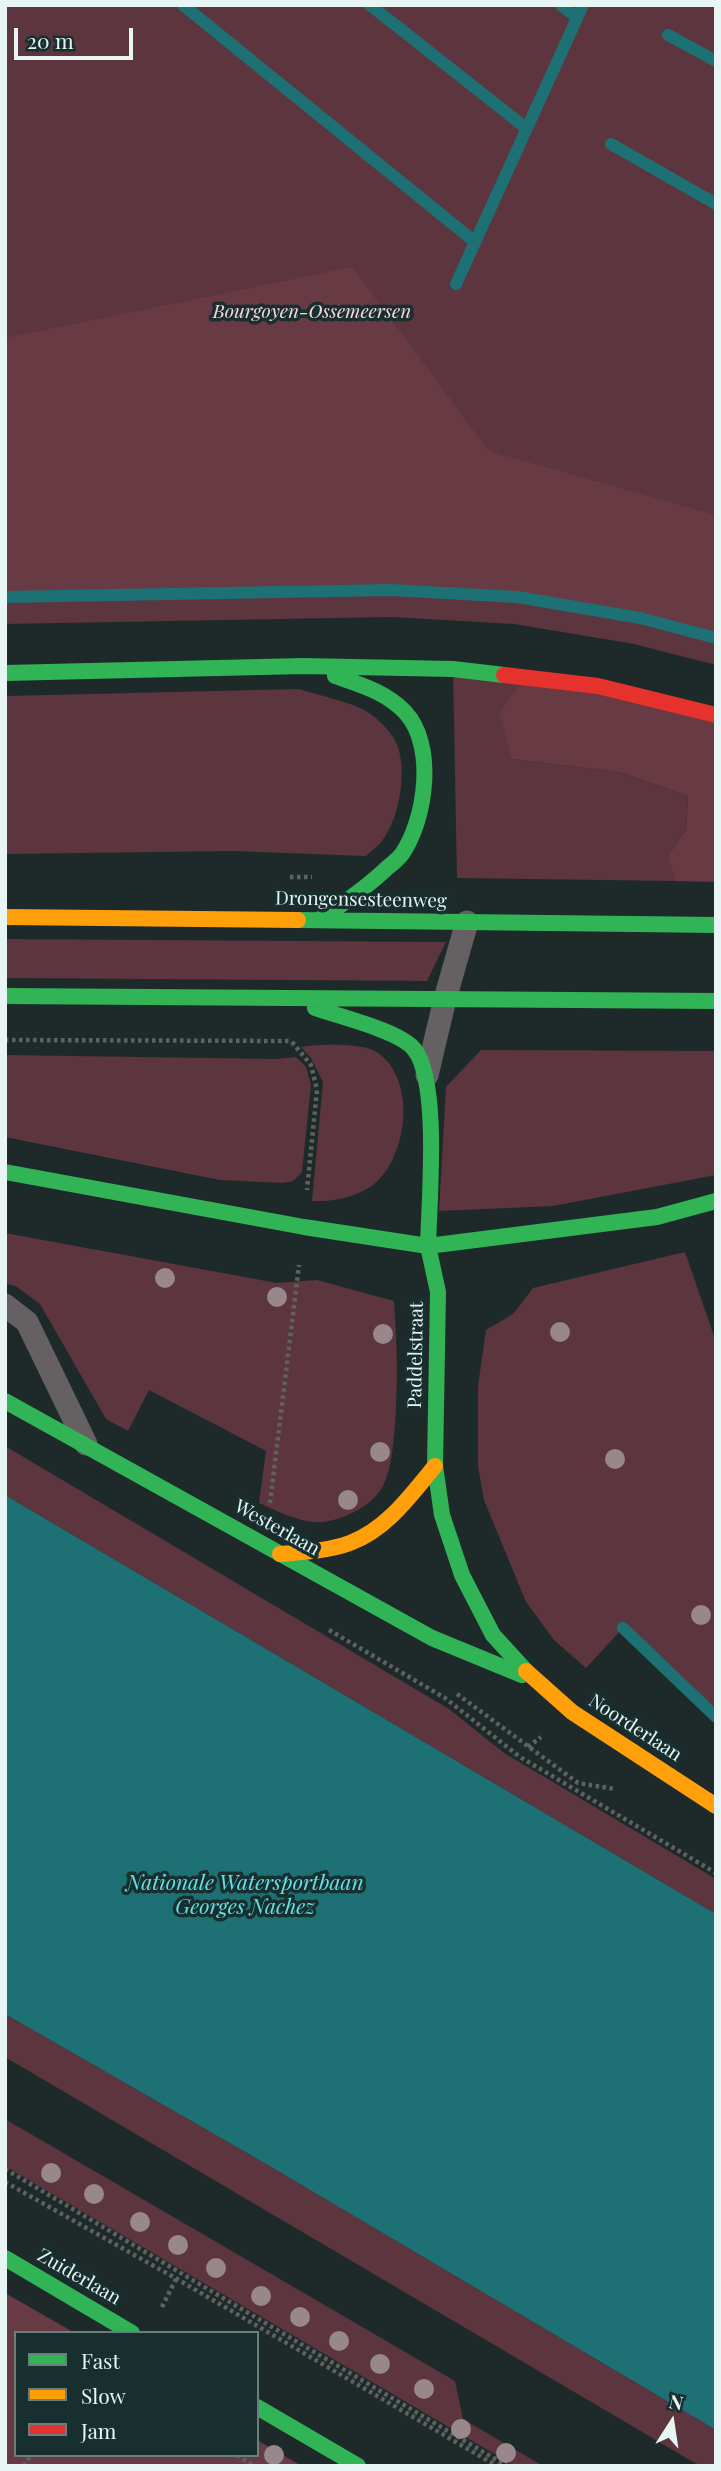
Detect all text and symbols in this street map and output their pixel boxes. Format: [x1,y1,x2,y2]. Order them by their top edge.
scale bar [18,14,136,58]
text: 20 m [27,26,74,54]
park label: Bourgoyen-Ossemeersen [213,301,411,323]
street label: Drongensesteenweg [275,887,447,913]
street label: Paddelstraat [404,1301,428,1409]
street label: Westerlaan [230,1495,324,1561]
street label: Noorderlaan [584,1689,686,1767]
water label: Nationale Watersportbaan Georges Nachez [126,1870,364,1920]
street label: Zuiderlaan [33,2244,125,2310]
legend [14,2331,259,2457]
text: Fast [81,2346,120,2374]
text: Slow [81,2381,126,2409]
north arrow [637,2387,707,2457]
text: N [667,2387,686,2416]
text: Jam [81,2416,117,2444]

